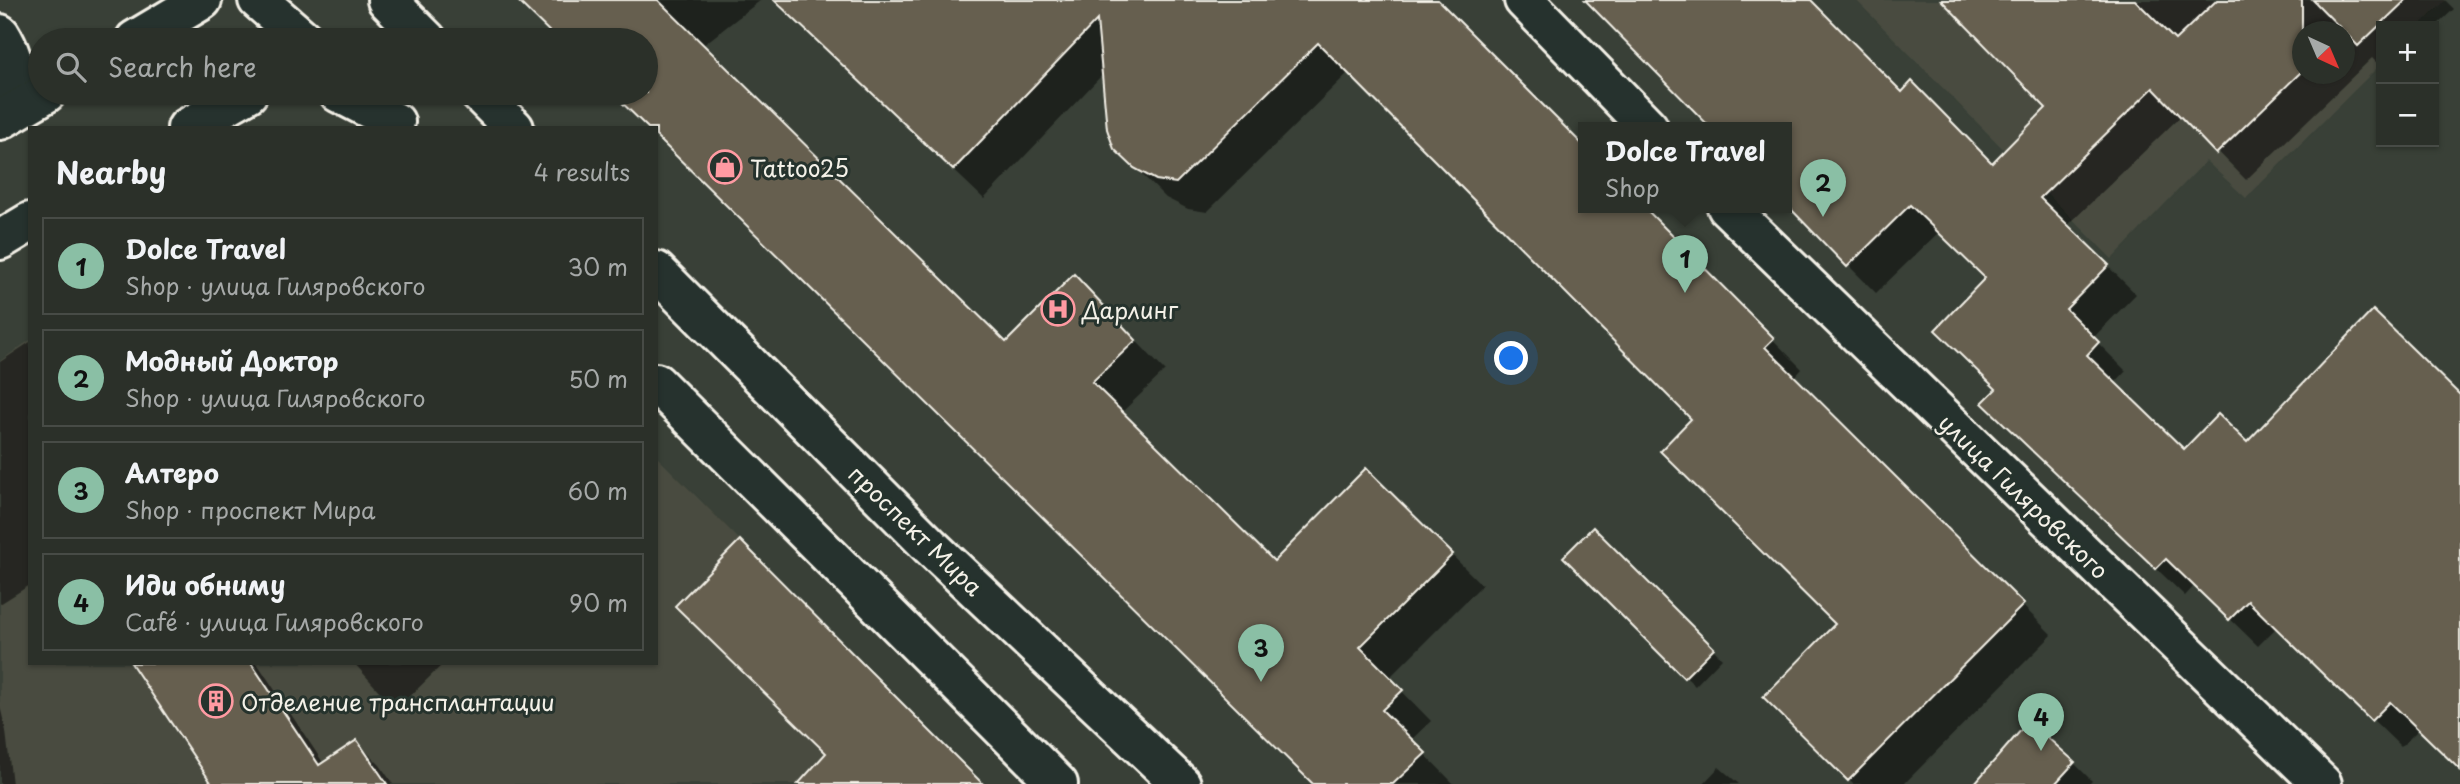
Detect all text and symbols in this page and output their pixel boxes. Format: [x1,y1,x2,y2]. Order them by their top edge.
north arrow [2292,21,2355,84]
map controls [2376,21,2439,147]
button: + [2376,21,2439,84]
search box [28,28,658,105]
text: Search here [108,47,257,86]
icon: search [52,48,90,86]
button: − [2376,84,2439,147]
popup [1578,122,1792,213]
text: Dolce Travel [1605,131,1765,170]
shop icon: Tattoo25 [706,148,744,186]
text: Nearby [56,149,166,194]
place label: Tattoo25 [750,150,849,185]
text: 4 results [534,154,630,189]
pin: 2 [1800,159,1846,217]
text: Shop [1605,170,1660,205]
text: Dolce Travel [125,229,286,268]
pin: 1 [1662,235,1708,293]
text: 1 [76,249,87,284]
text: 30 m [567,249,628,284]
text: Shop · улица Гиляровского [125,268,425,303]
hospital icon: Дарлинг [1039,290,1077,328]
place label: Дарлинг [1081,292,1179,327]
text: Модный Доктор [125,341,338,380]
your location [1494,341,1528,375]
text: 2 [73,361,89,396]
text: 50 m [568,361,628,396]
text: Shop · улица Гиляровского [125,380,425,415]
street label: улица Гиляровского [1931,405,2117,587]
text: Алтеро [125,453,219,492]
street label: проспект Мира [841,457,991,604]
text: 3 [73,473,89,508]
text: 60 m [568,473,628,508]
text: Shop · проспект Мира [125,492,375,527]
text: Иди обниму [125,565,285,604]
text: 4 [73,585,89,620]
text: 90 m [569,585,628,620]
text: Café · улица Гиляровского [125,604,424,639]
pin: 3 [1238,624,1284,682]
building icon: Отделение трансплантации [197,682,235,720]
place label: Отделение трансплантации [241,684,555,719]
pin: 4 [2018,693,2064,751]

